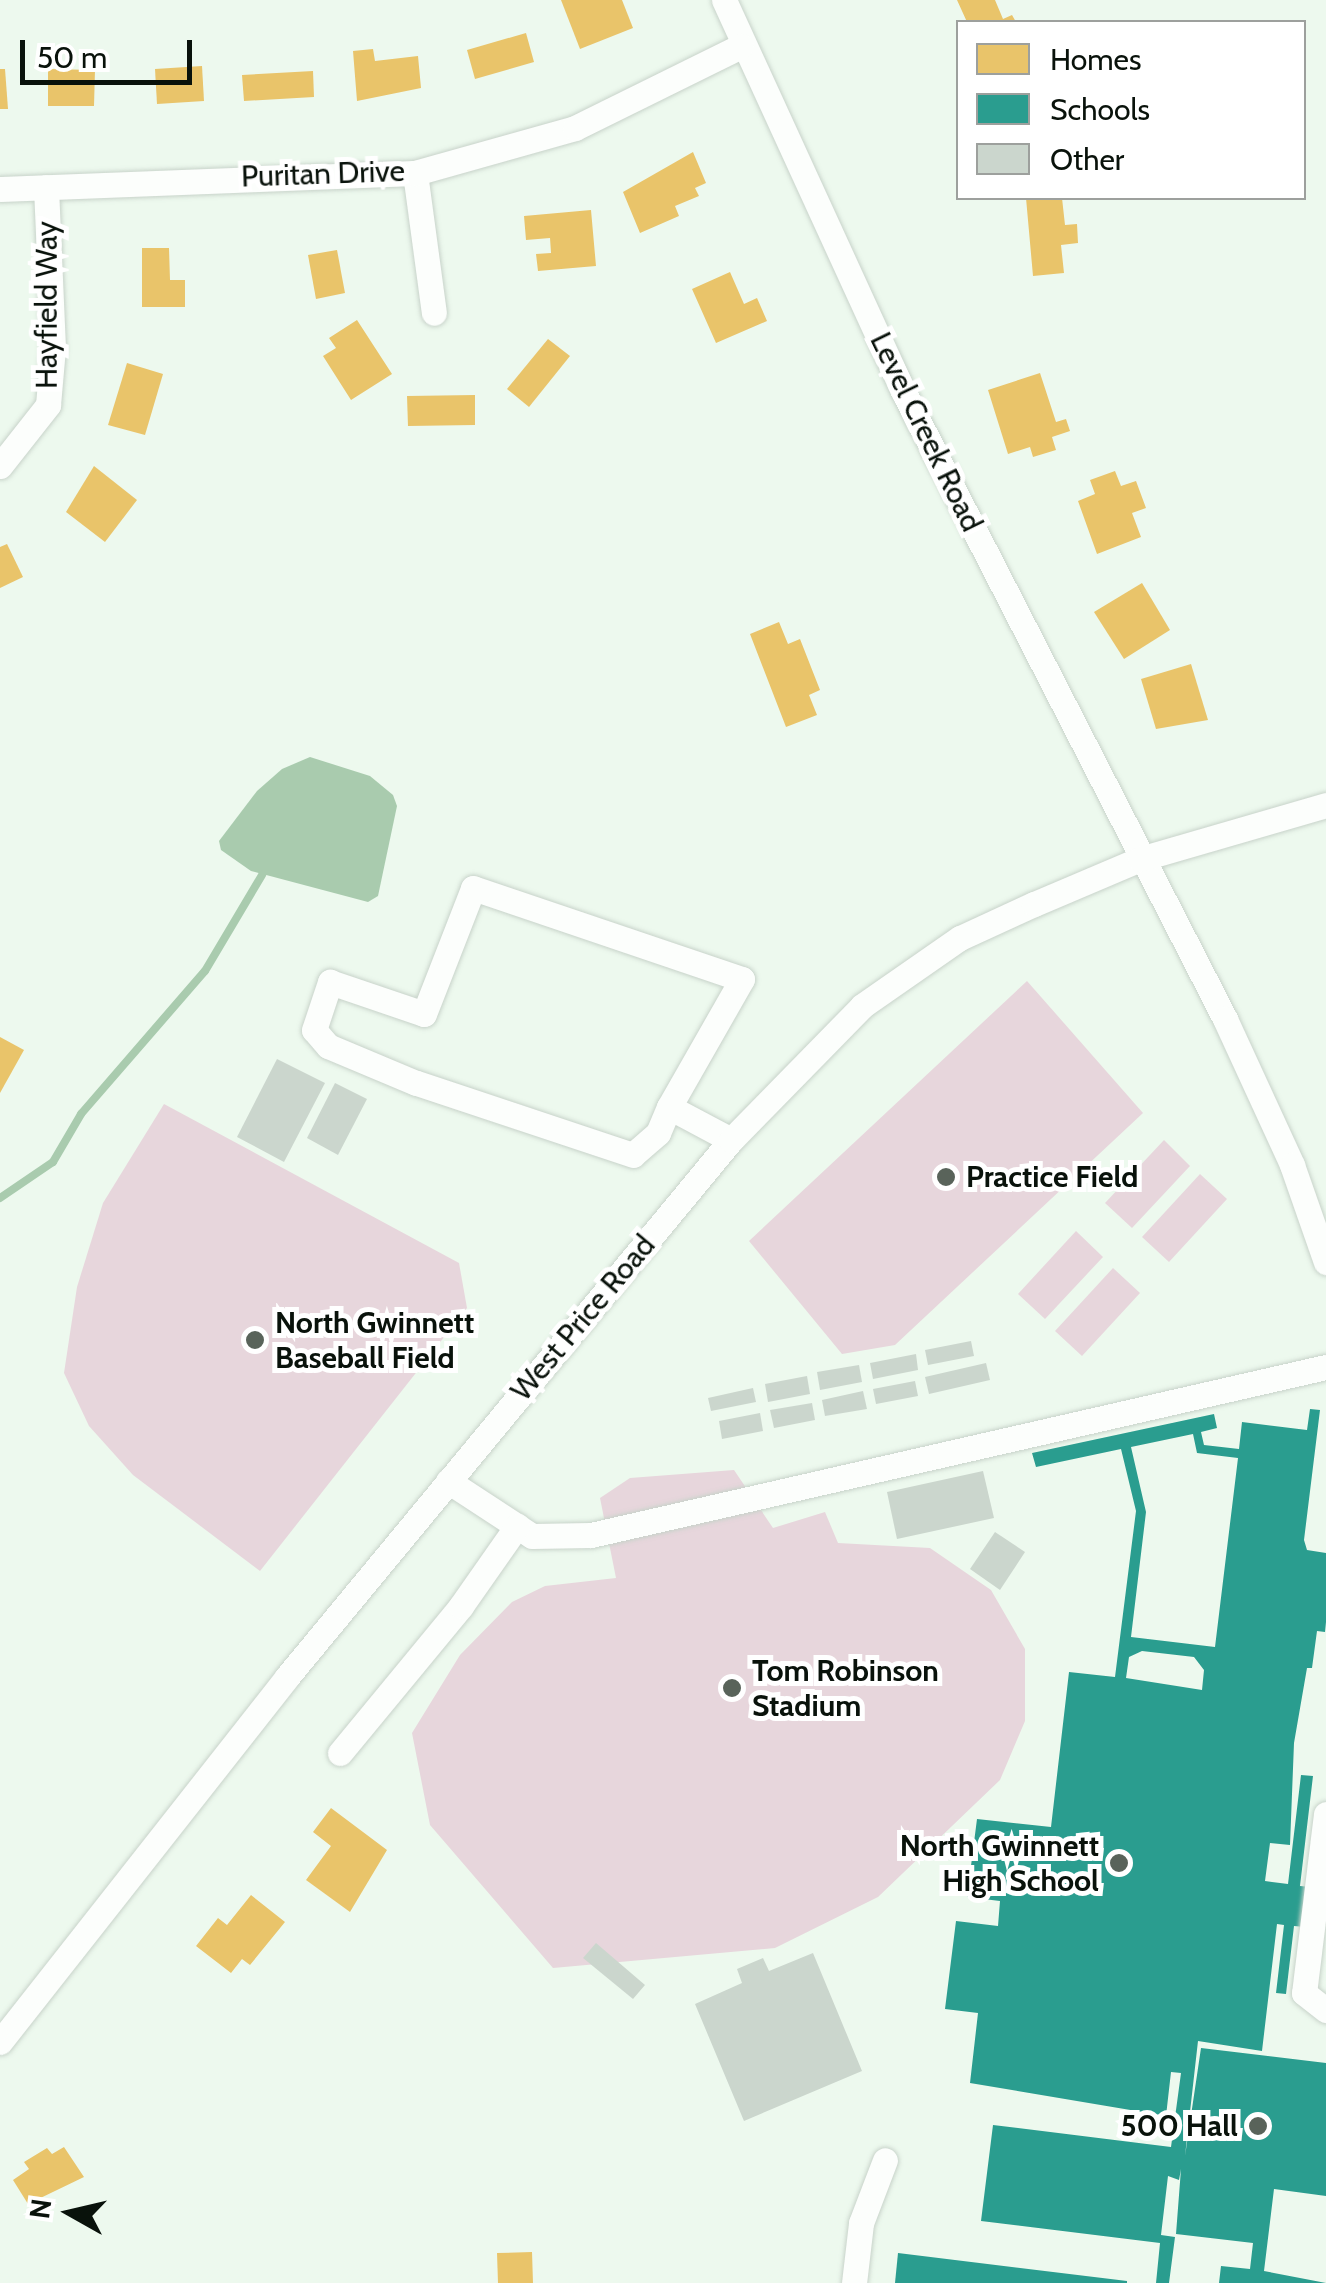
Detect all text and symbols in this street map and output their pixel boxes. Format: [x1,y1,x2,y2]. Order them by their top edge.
scale bar [25,20,198,82]
legend [956,20,1306,200]
text: 50 m [37,39,107,76]
text: Homes [1050,41,1141,78]
text: Schools [1050,91,1150,128]
text: Other [1050,141,1124,178]
street label: Puritan Drive [240,153,406,195]
street label: Hayfield Way [29,221,65,389]
street label: Level Creek Road [862,327,990,537]
place label: Practice Field [966,1159,1138,1195]
marker: Practice Field [935,1166,957,1188]
street label: West Price Road [503,1228,663,1408]
place label: North Gwinnett Baseball Field [275,1305,474,1376]
marker: North Gwinnett Baseball Field [244,1329,266,1351]
place label: Tom Robinson Stadium [752,1653,939,1724]
marker: Tom Robinson Stadium [721,1677,743,1699]
place label: North Gwinnett High School [900,1828,1099,1898]
marker: North Gwinnett High School [1108,1852,1130,1874]
place label: 500 Hall [1120,2108,1238,2144]
marker: 500 Hall [1247,2115,1269,2137]
north arrow [20,2163,120,2263]
text: N [22,2197,59,2221]

